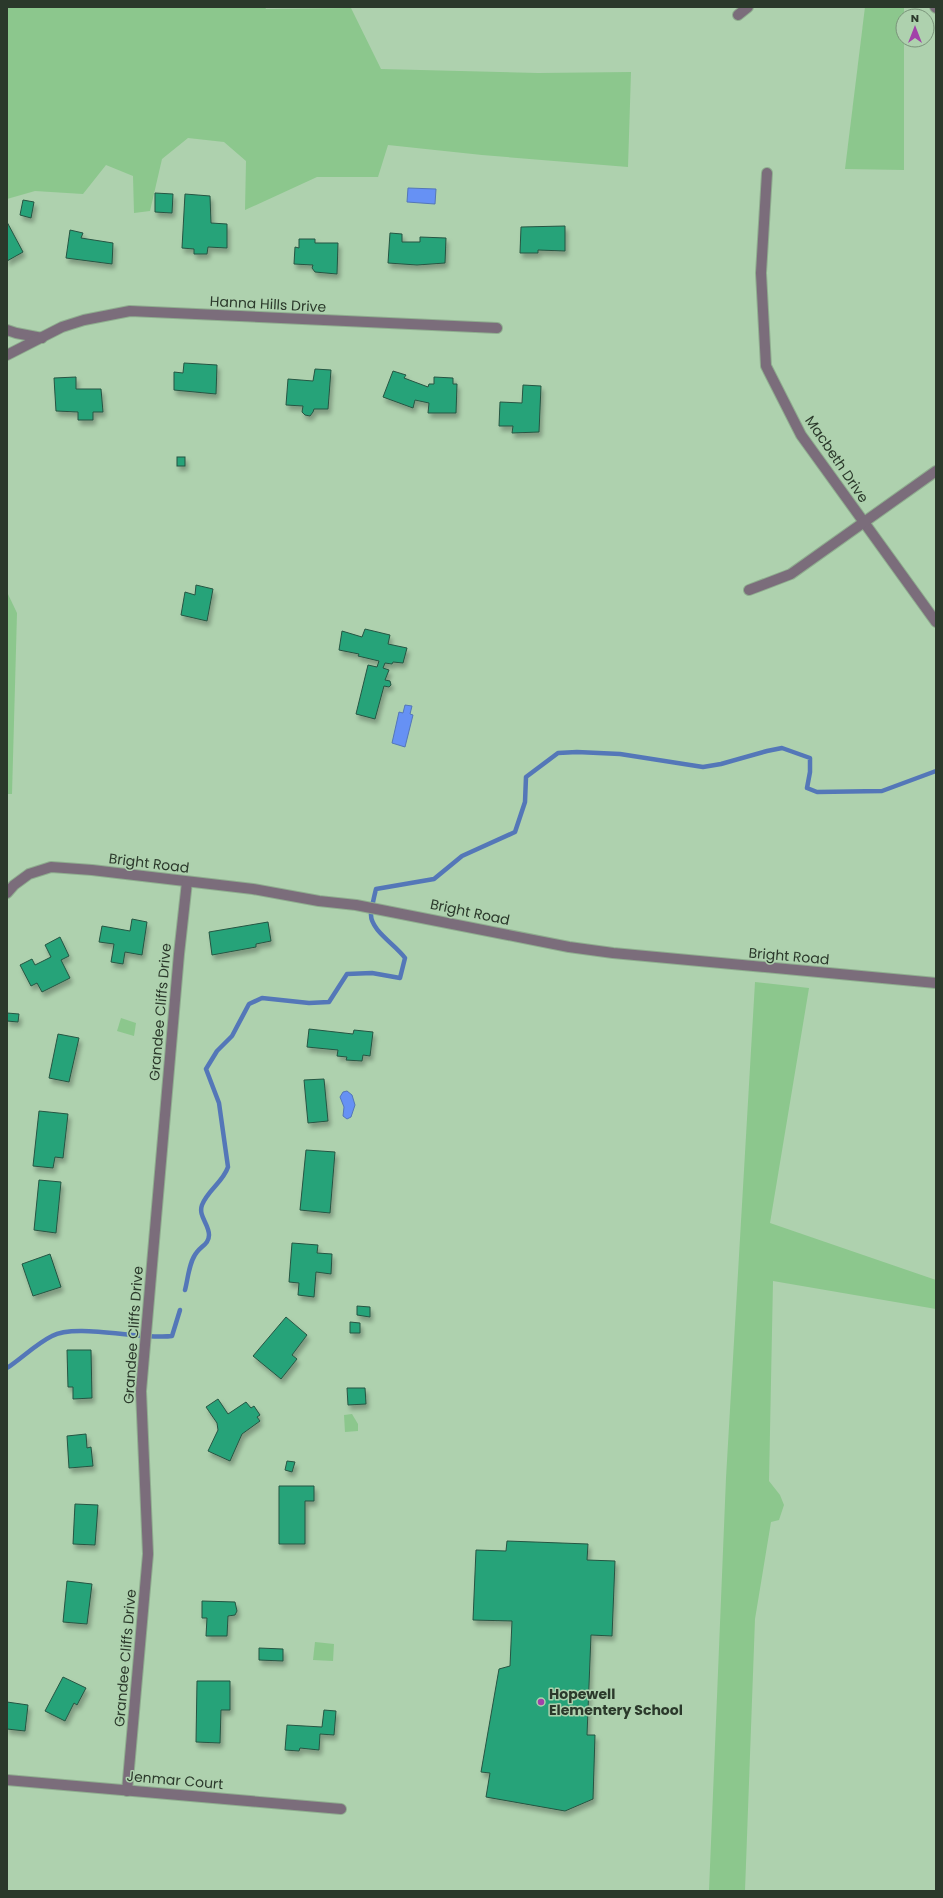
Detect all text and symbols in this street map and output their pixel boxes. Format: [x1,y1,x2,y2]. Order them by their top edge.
north arrow [895,8,935,48]
text: N [911,10,919,26]
street label: Hanna Hills Drive [209,291,327,317]
street label: Macbeth Drive [800,412,874,507]
street label: Bright Road [108,848,190,878]
street label: Bright Road [428,894,512,930]
street label: Grandee Cliffs Drive [144,942,176,1082]
street label: Bright Road [748,943,830,969]
street label: Grandee Cliffs Drive [118,1265,148,1405]
street label: Grandee Cliffs Drive [109,1588,141,1728]
place label: Hopewell Elementery School [549,1684,683,1720]
marker: Hopewell Elementery School [536,1697,546,1707]
street label: Jenmar Court [126,1766,224,1794]

